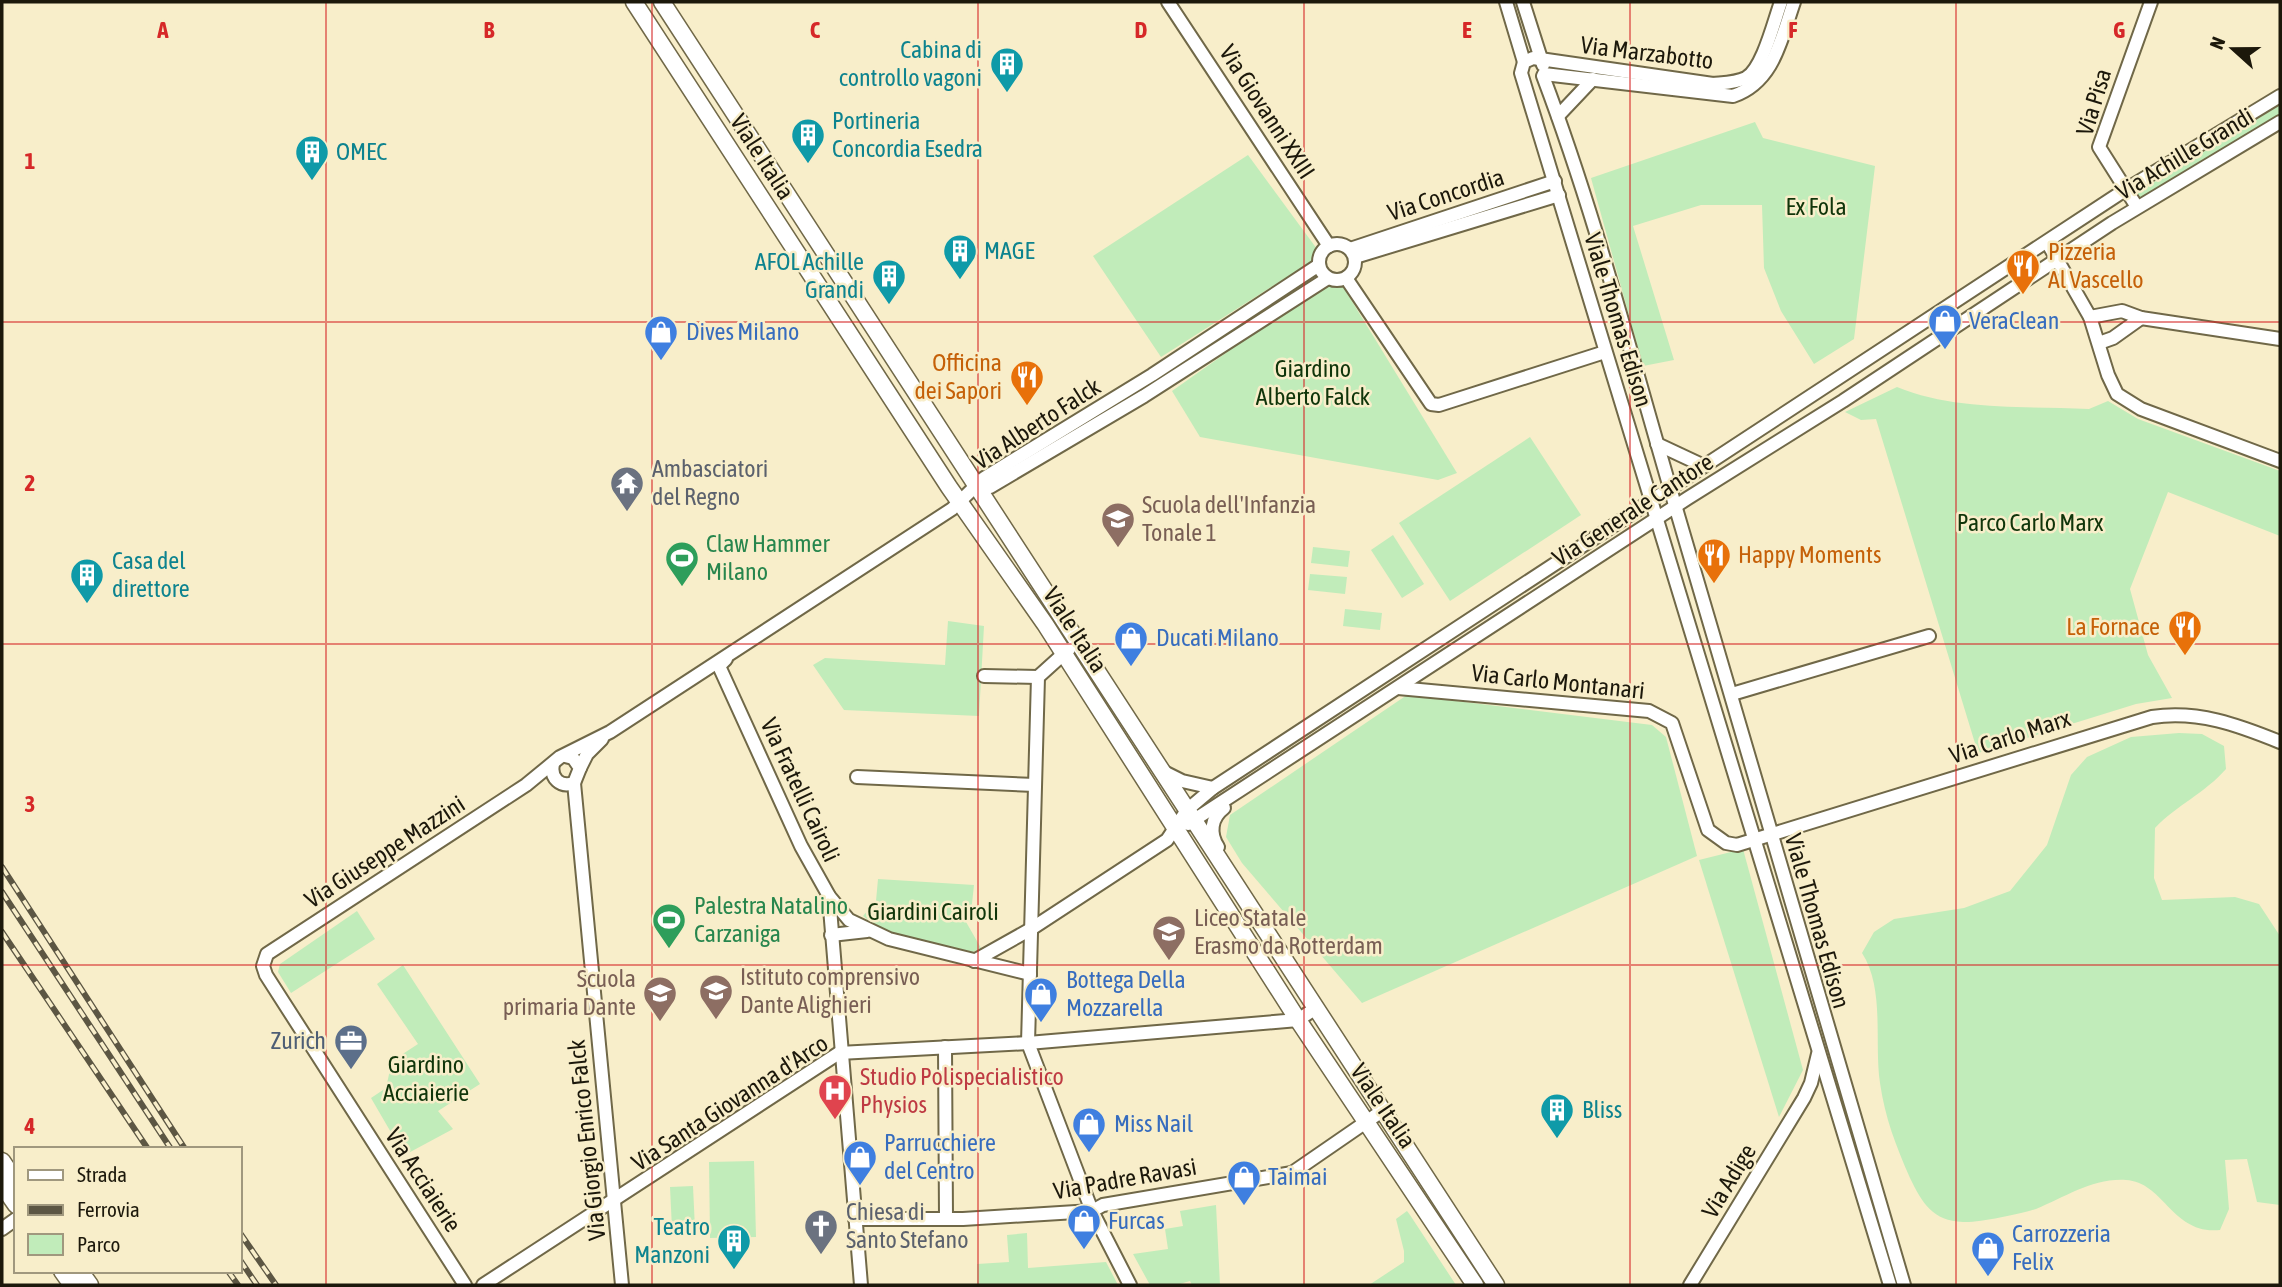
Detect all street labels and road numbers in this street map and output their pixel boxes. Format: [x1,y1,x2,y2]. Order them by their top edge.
street label: Via Marzabotto [1579,31,1715,74]
street label: Via Giovanni XXIII [1214,40,1321,184]
street label: Via Pisa [2071,65,2116,138]
street label: Via Achille Grandi [2111,102,2258,205]
street label: Viale Italia [725,109,800,204]
street label: Via Concordia [1384,163,1507,226]
street label: Viale Thomas Edison [1579,230,1658,410]
street label: Via Alberto Falck [968,372,1106,475]
street label: Via Generale Cantore [1548,448,1718,571]
street label: Viale Italia [1038,582,1113,677]
street label: Via Carlo Montanari [1470,659,1646,704]
street label: Via Carlo Marx [1946,704,2074,769]
street label: Via Fratelli Cairoli [755,714,846,866]
street label: Via Giuseppe Mazzini [300,790,470,913]
street label: Viale Thomas Edison [1780,830,1855,1011]
street label: Via Santa Giovanna d'Arco [627,1029,833,1176]
street label: Via Giorgio Enrico Falck [562,1038,610,1242]
street label: Viale Italia [1345,1058,1421,1153]
street label: Via Acciaierie [380,1123,467,1236]
street label: Via Adige [1696,1139,1761,1222]
street label: Via Padre Ravasi [1051,1153,1199,1204]

